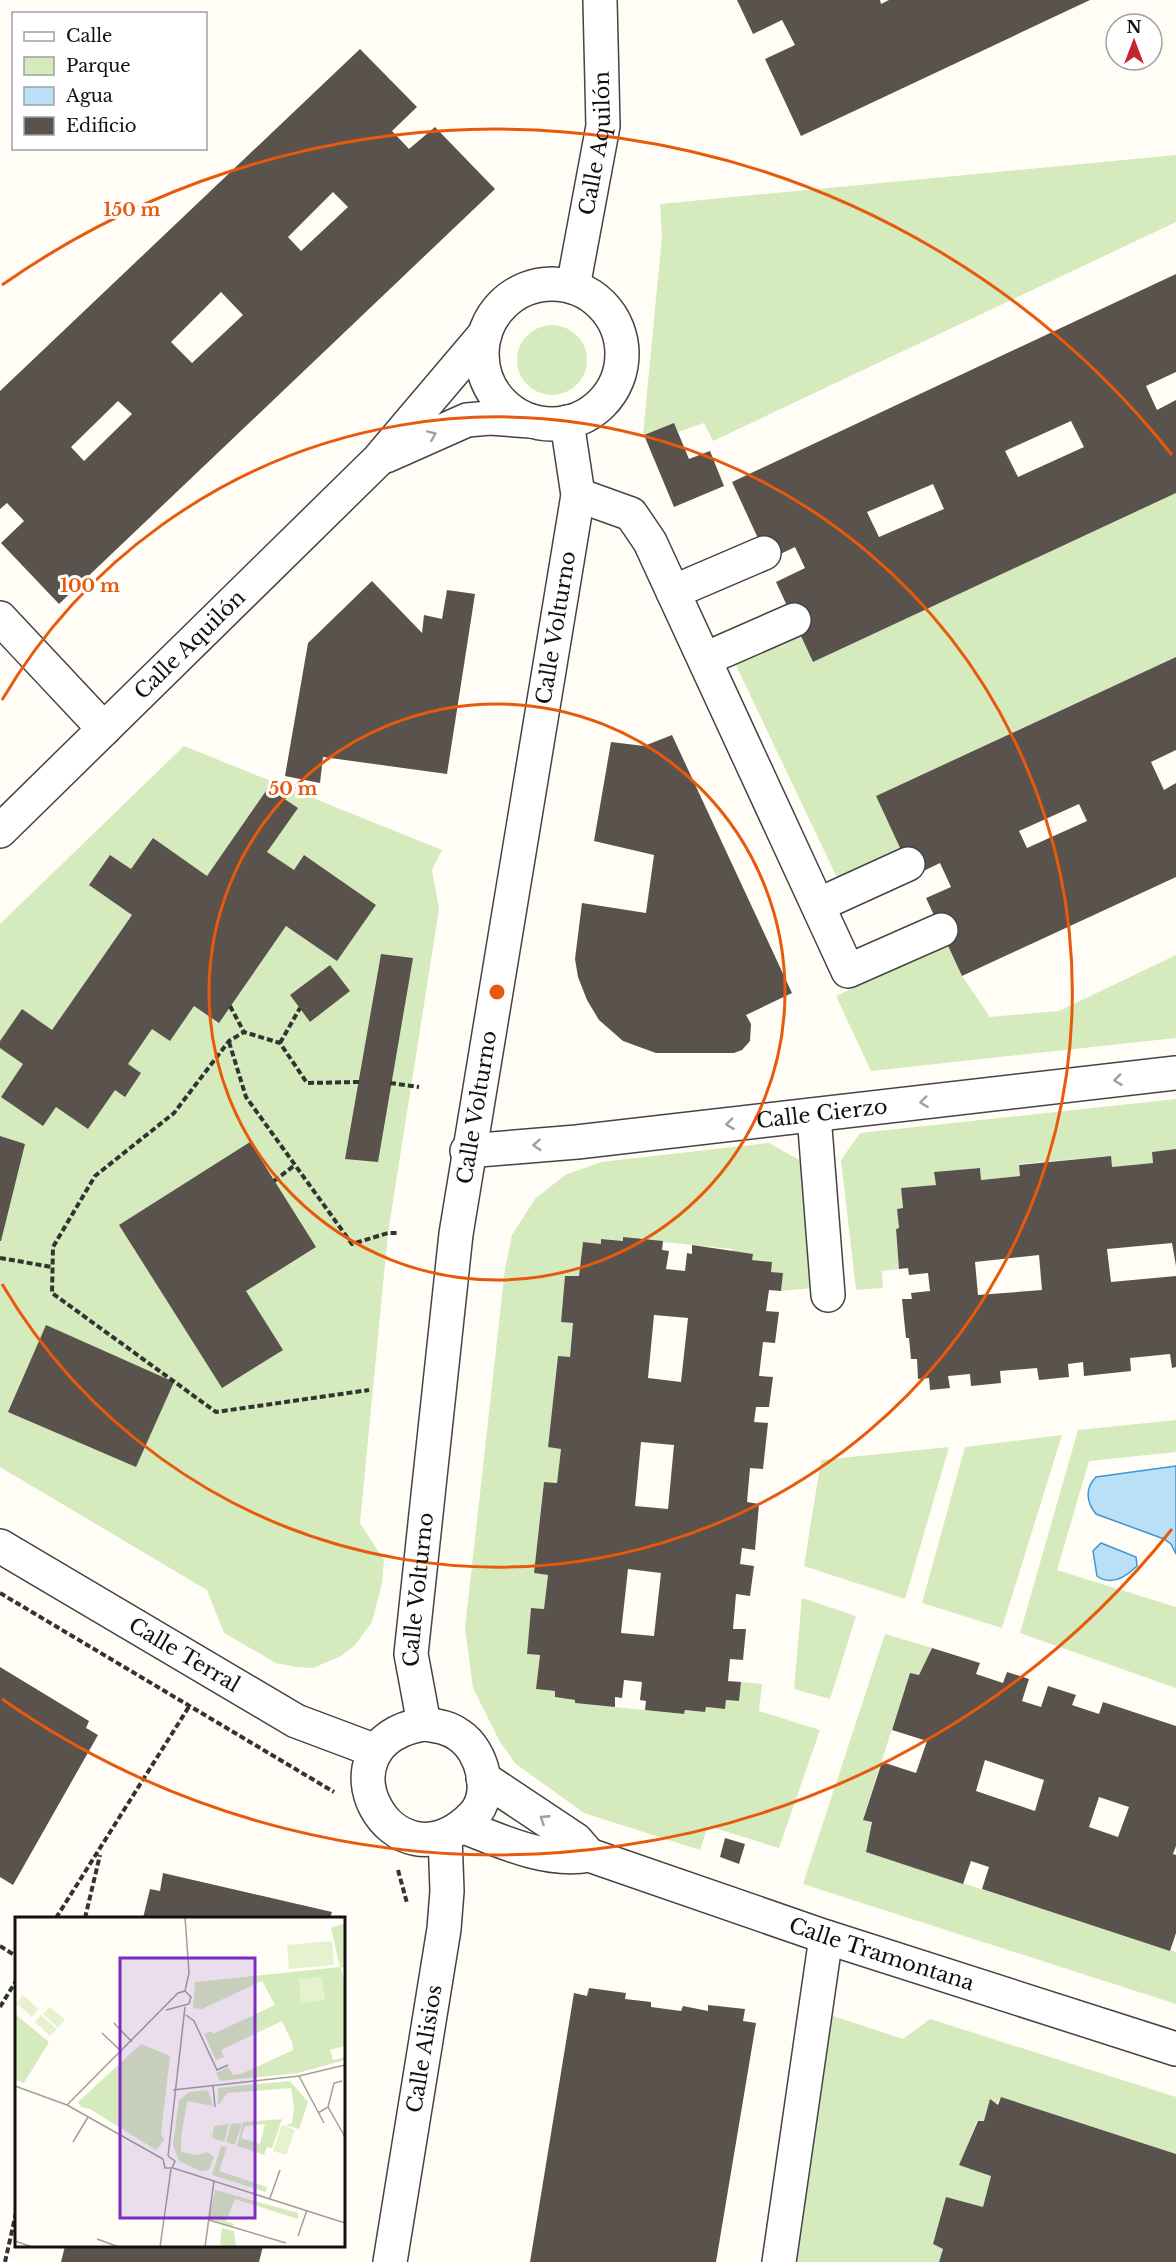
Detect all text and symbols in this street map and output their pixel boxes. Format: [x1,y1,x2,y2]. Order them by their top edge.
legend [12,12,207,150]
north arrow [1104,12,1164,72]
text: N [1126,17,1142,37]
text: Calle [66,25,112,47]
text: Parque [66,55,131,77]
street label: Calle Aquilón [574,71,616,217]
text: Agua [65,85,113,107]
text: Edificio [66,115,137,137]
text: 150 m [104,199,161,221]
one-way arrow [426,430,437,442]
street label: Calle Volturno [531,549,582,706]
text: 100 m [60,575,120,597]
street label: Calle Aquilón [129,585,251,705]
text: 50 m [269,778,318,800]
centre of rings [487,982,507,1002]
street label: Calle Volturno [451,1029,502,1186]
one-way arrow [1113,1073,1122,1086]
street label: Calle Cierzo [755,1093,889,1134]
one-way arrow [920,1095,929,1108]
one-way arrow [726,1118,735,1130]
one-way arrow [532,1139,541,1152]
street label: Calle Volturno [397,1511,439,1669]
street label: Calle Terral [124,1612,245,1698]
one-way arrow [539,1815,550,1826]
street label: Calle Tramontana [785,1912,978,1997]
inset map [15,1917,345,2247]
street label: Calle Alisios [401,1983,448,2115]

